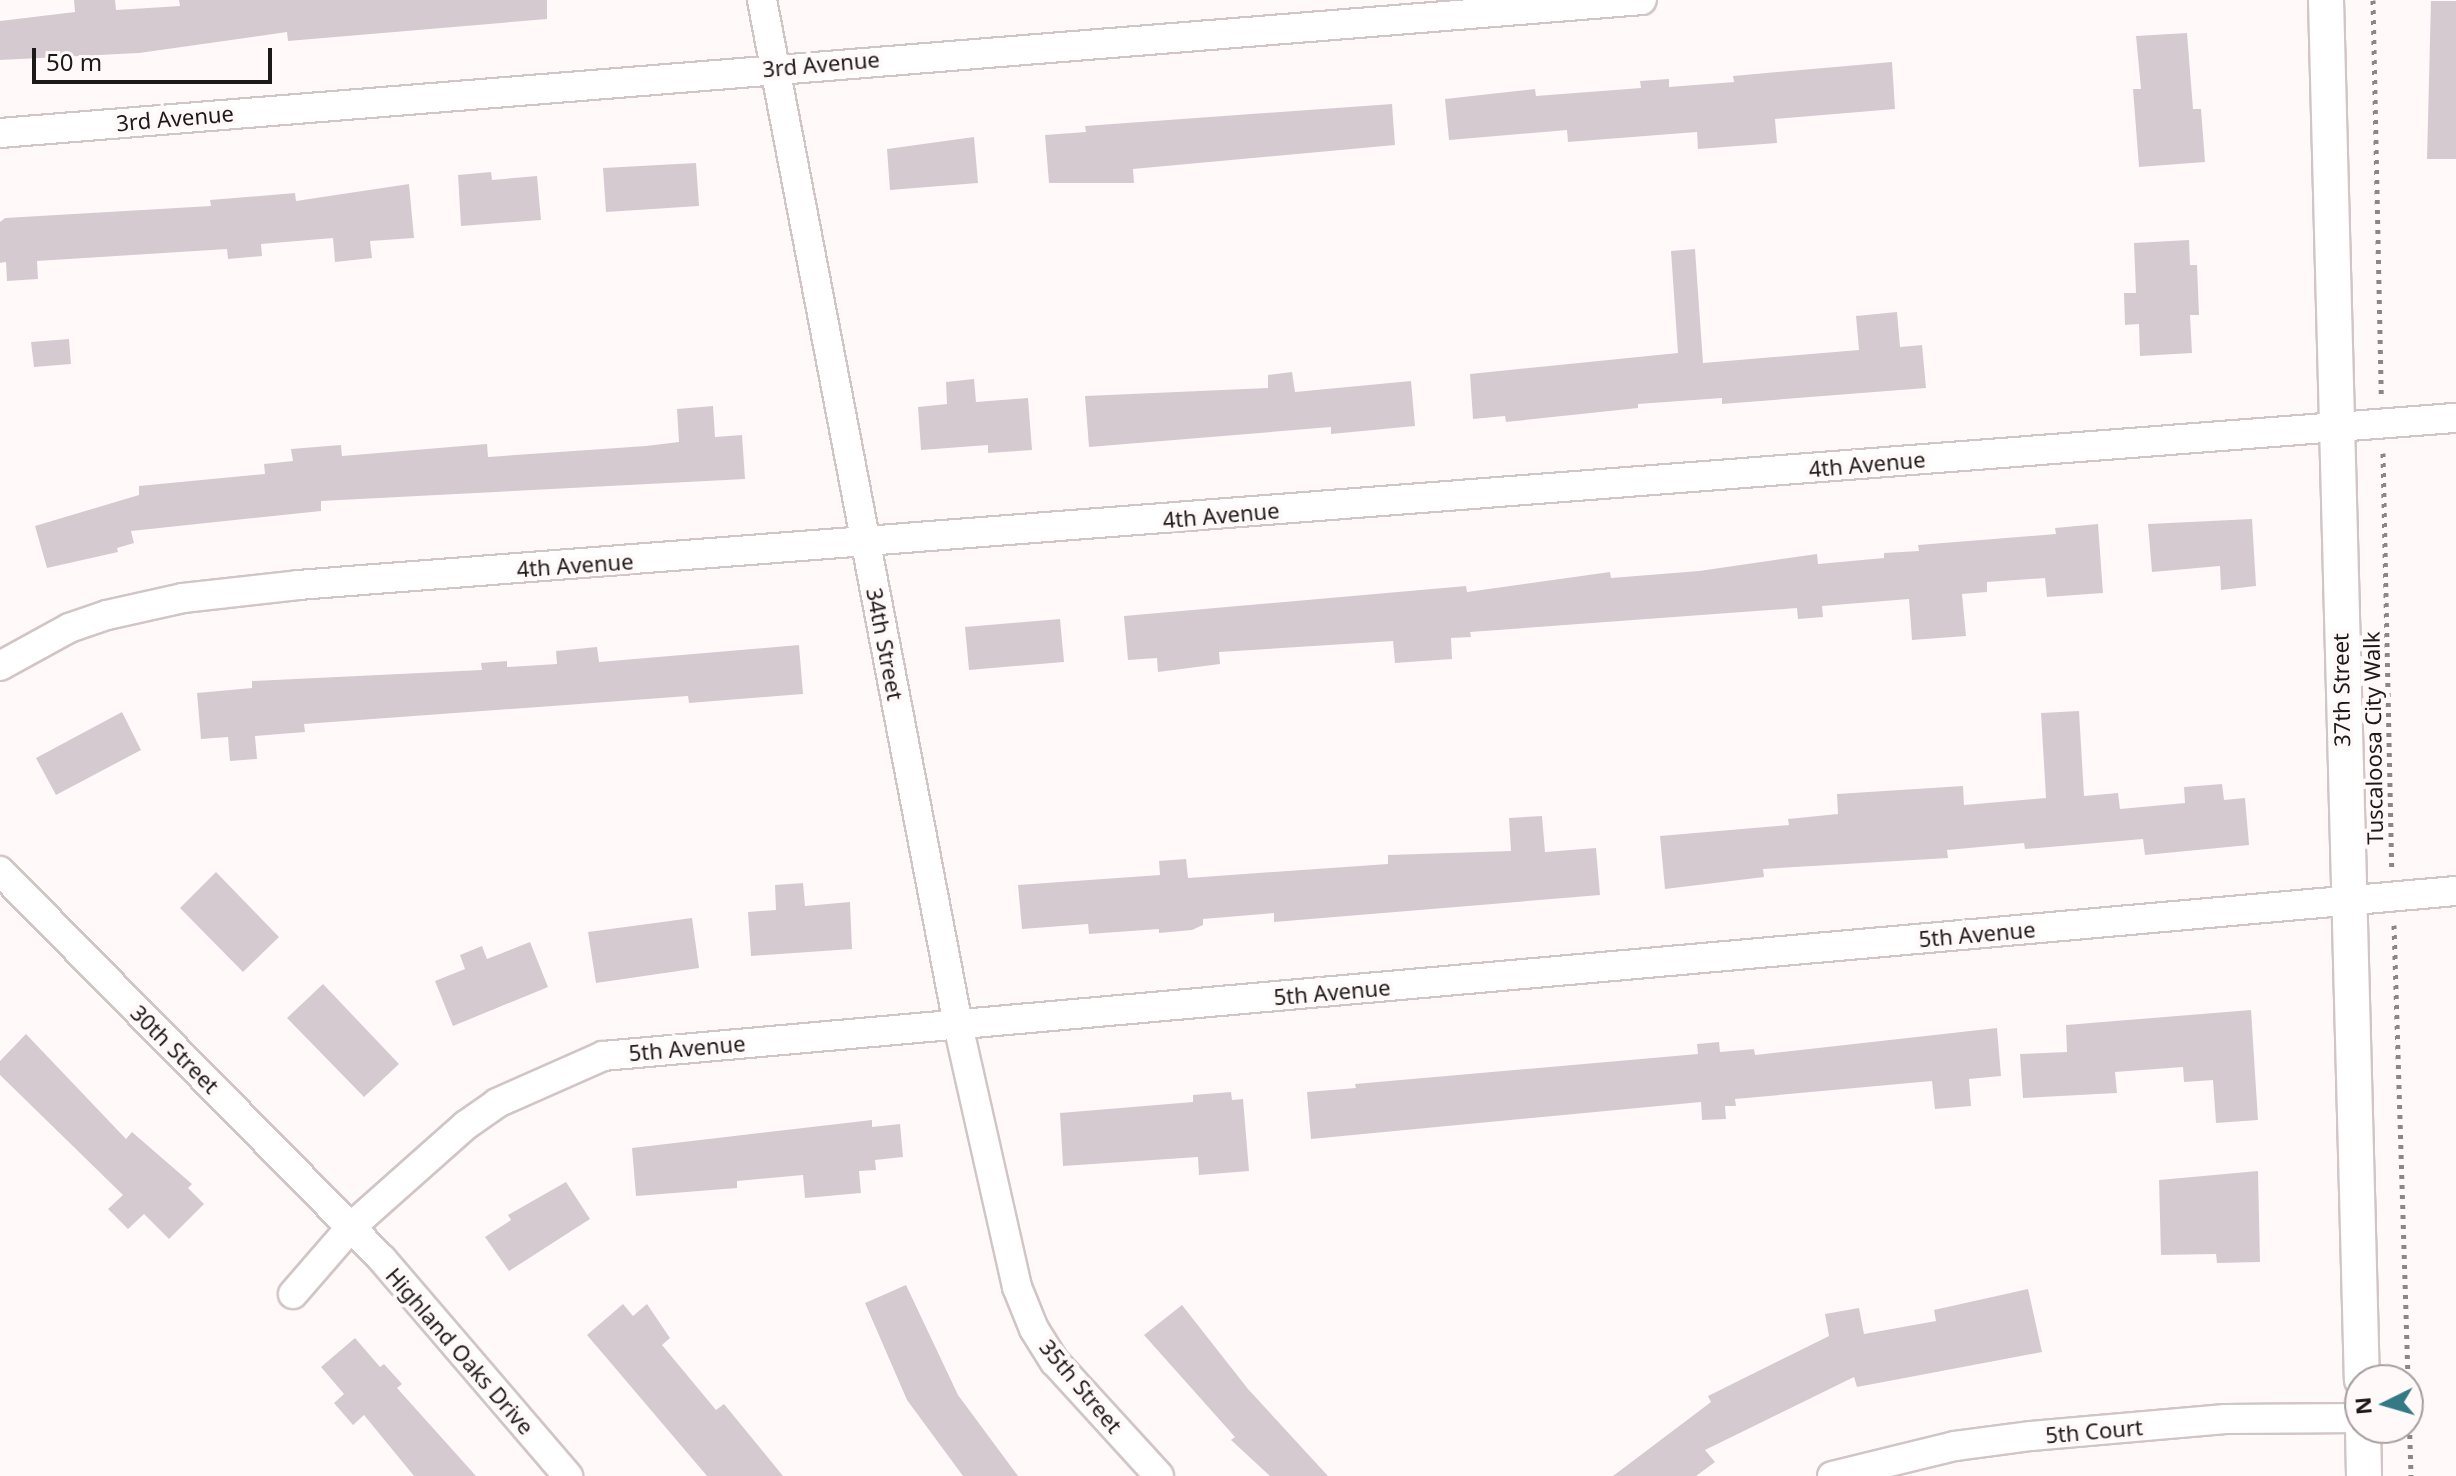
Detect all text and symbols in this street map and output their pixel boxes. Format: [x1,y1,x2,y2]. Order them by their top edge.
scale bar [36,32,276,82]
text: 50 m [46,45,102,78]
street label: 3rd Avenue [761,46,881,82]
street label: 3rd Avenue [115,100,235,136]
street label: 4th Avenue [1808,446,1926,482]
street label: 4th Avenue [1162,497,1280,533]
street label: 4th Avenue [516,548,634,582]
street label: 34th Street [861,586,909,702]
street label: Tuscaloosa City Walk [2358,631,2388,845]
street label: 37th Street [2327,633,2355,747]
street label: 5th Avenue [1918,916,2036,952]
street label: 5th Avenue [1273,974,1391,1010]
street label: 30th Street [125,999,225,1099]
street label: 5th Avenue [628,1030,746,1066]
street label: Highland Oaks Drive [381,1262,539,1440]
street label: 35th Street [1034,1334,1128,1438]
north arrow [2344,1364,2424,1444]
text: N [2346,1396,2378,1416]
street label: 5th Court [2044,1414,2144,1448]

